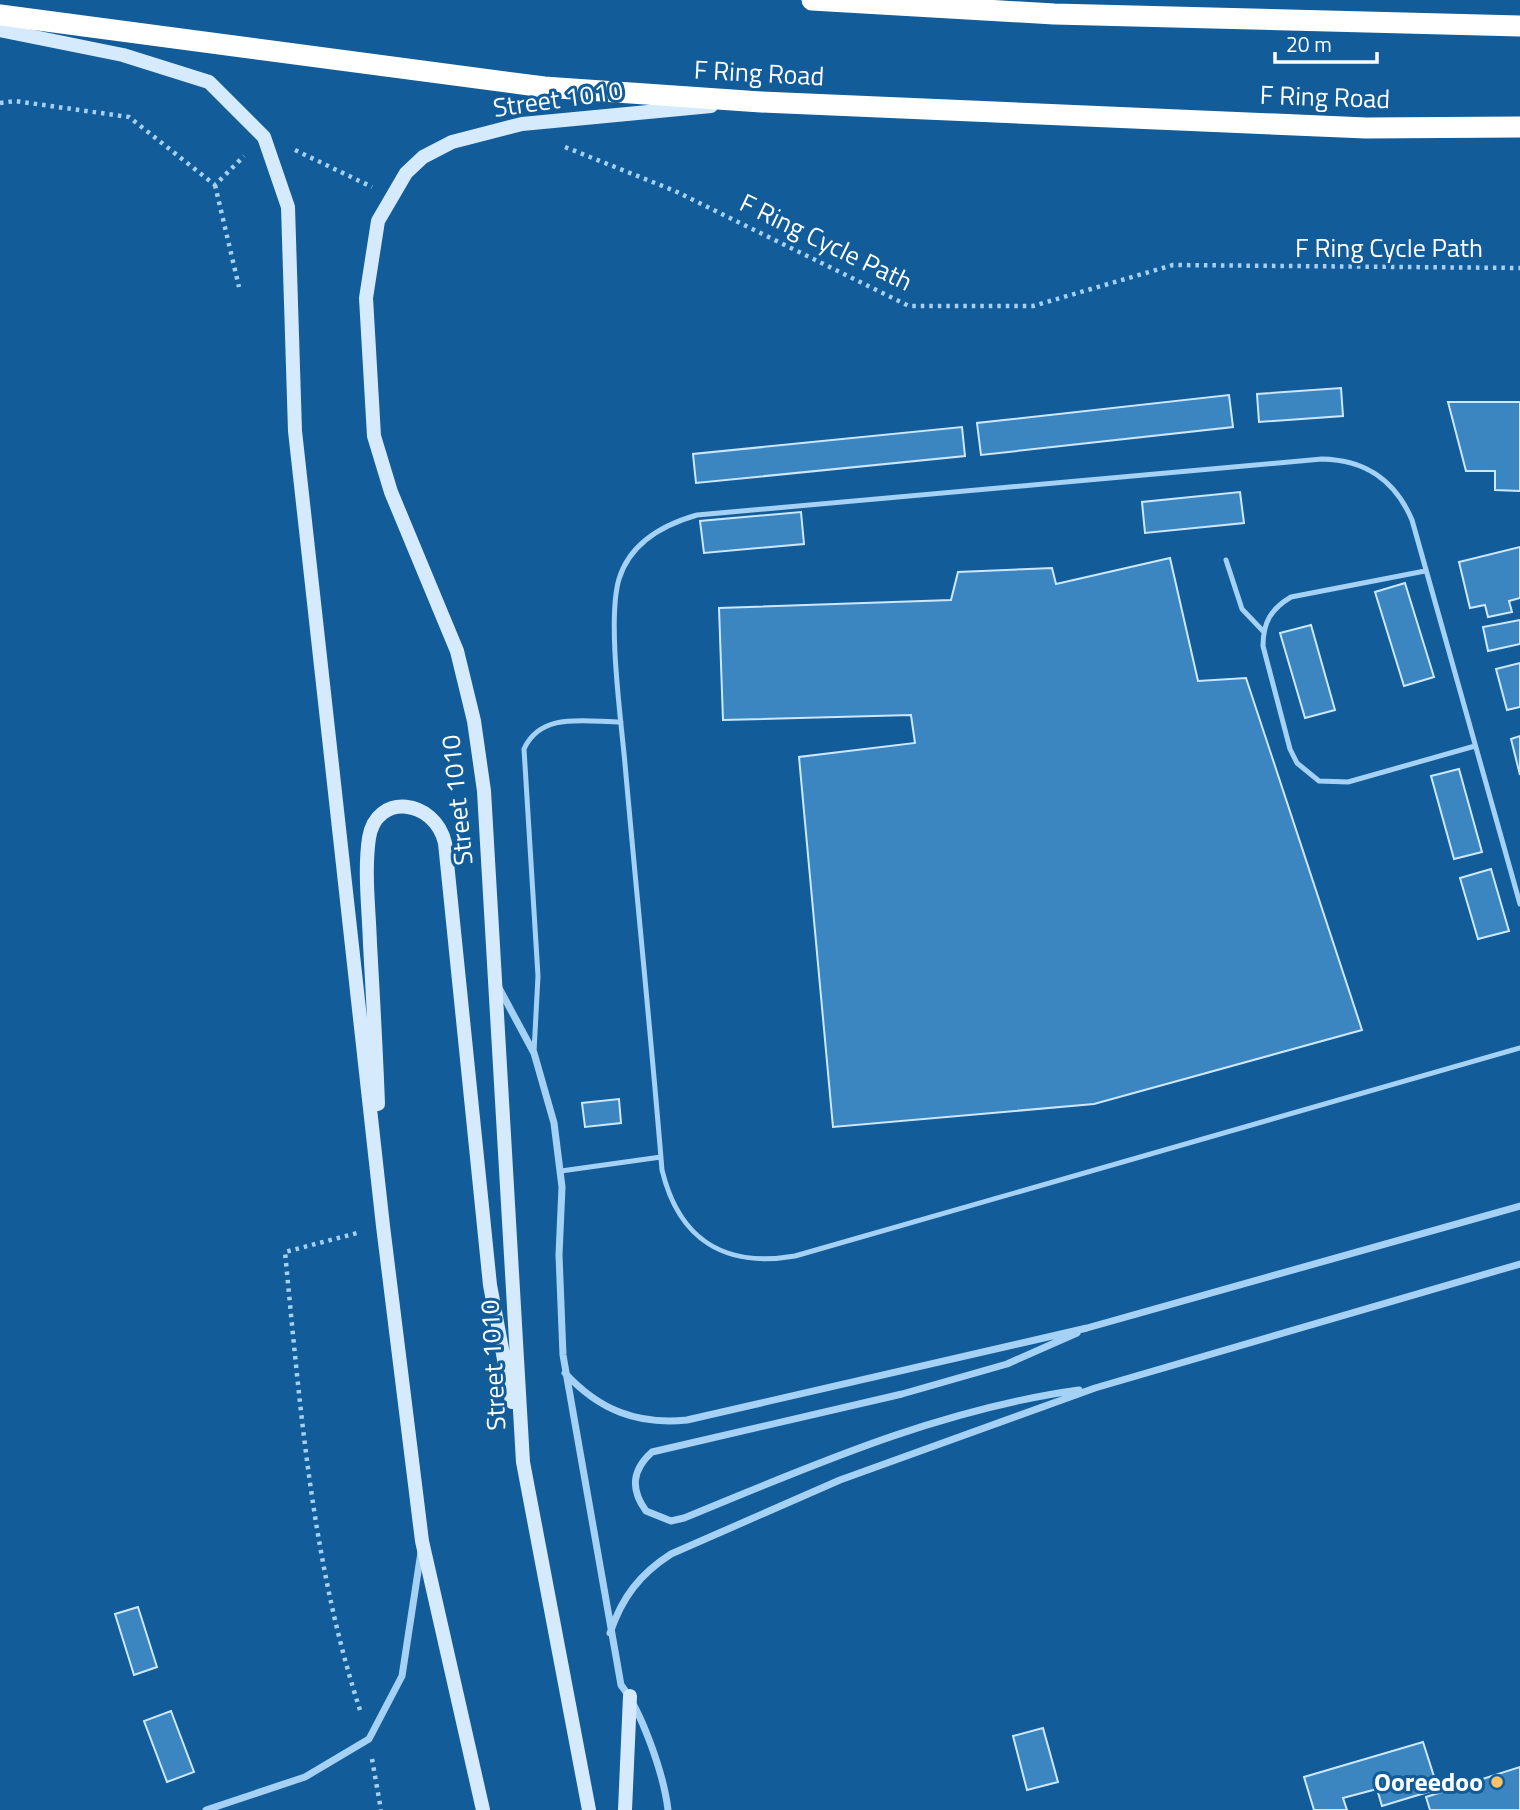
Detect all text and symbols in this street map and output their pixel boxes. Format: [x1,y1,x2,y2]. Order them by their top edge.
scale bar [1275,21,1376,65]
text: 20 m [1286,28,1332,60]
street label: F Ring Road [693,50,825,95]
street label: Street 1010 [490,70,626,127]
street label: F Ring Road [1259,75,1391,118]
street label: F Ring Cycle Path [733,183,919,300]
street label: F Ring Cycle Path [1295,228,1483,267]
street label: Street 1010 [430,733,483,867]
street label: Street 1010 [470,1299,515,1431]
place label: Ooreedoo [1374,1762,1483,1801]
marker: Ooreedoo [1489,1774,1505,1790]

